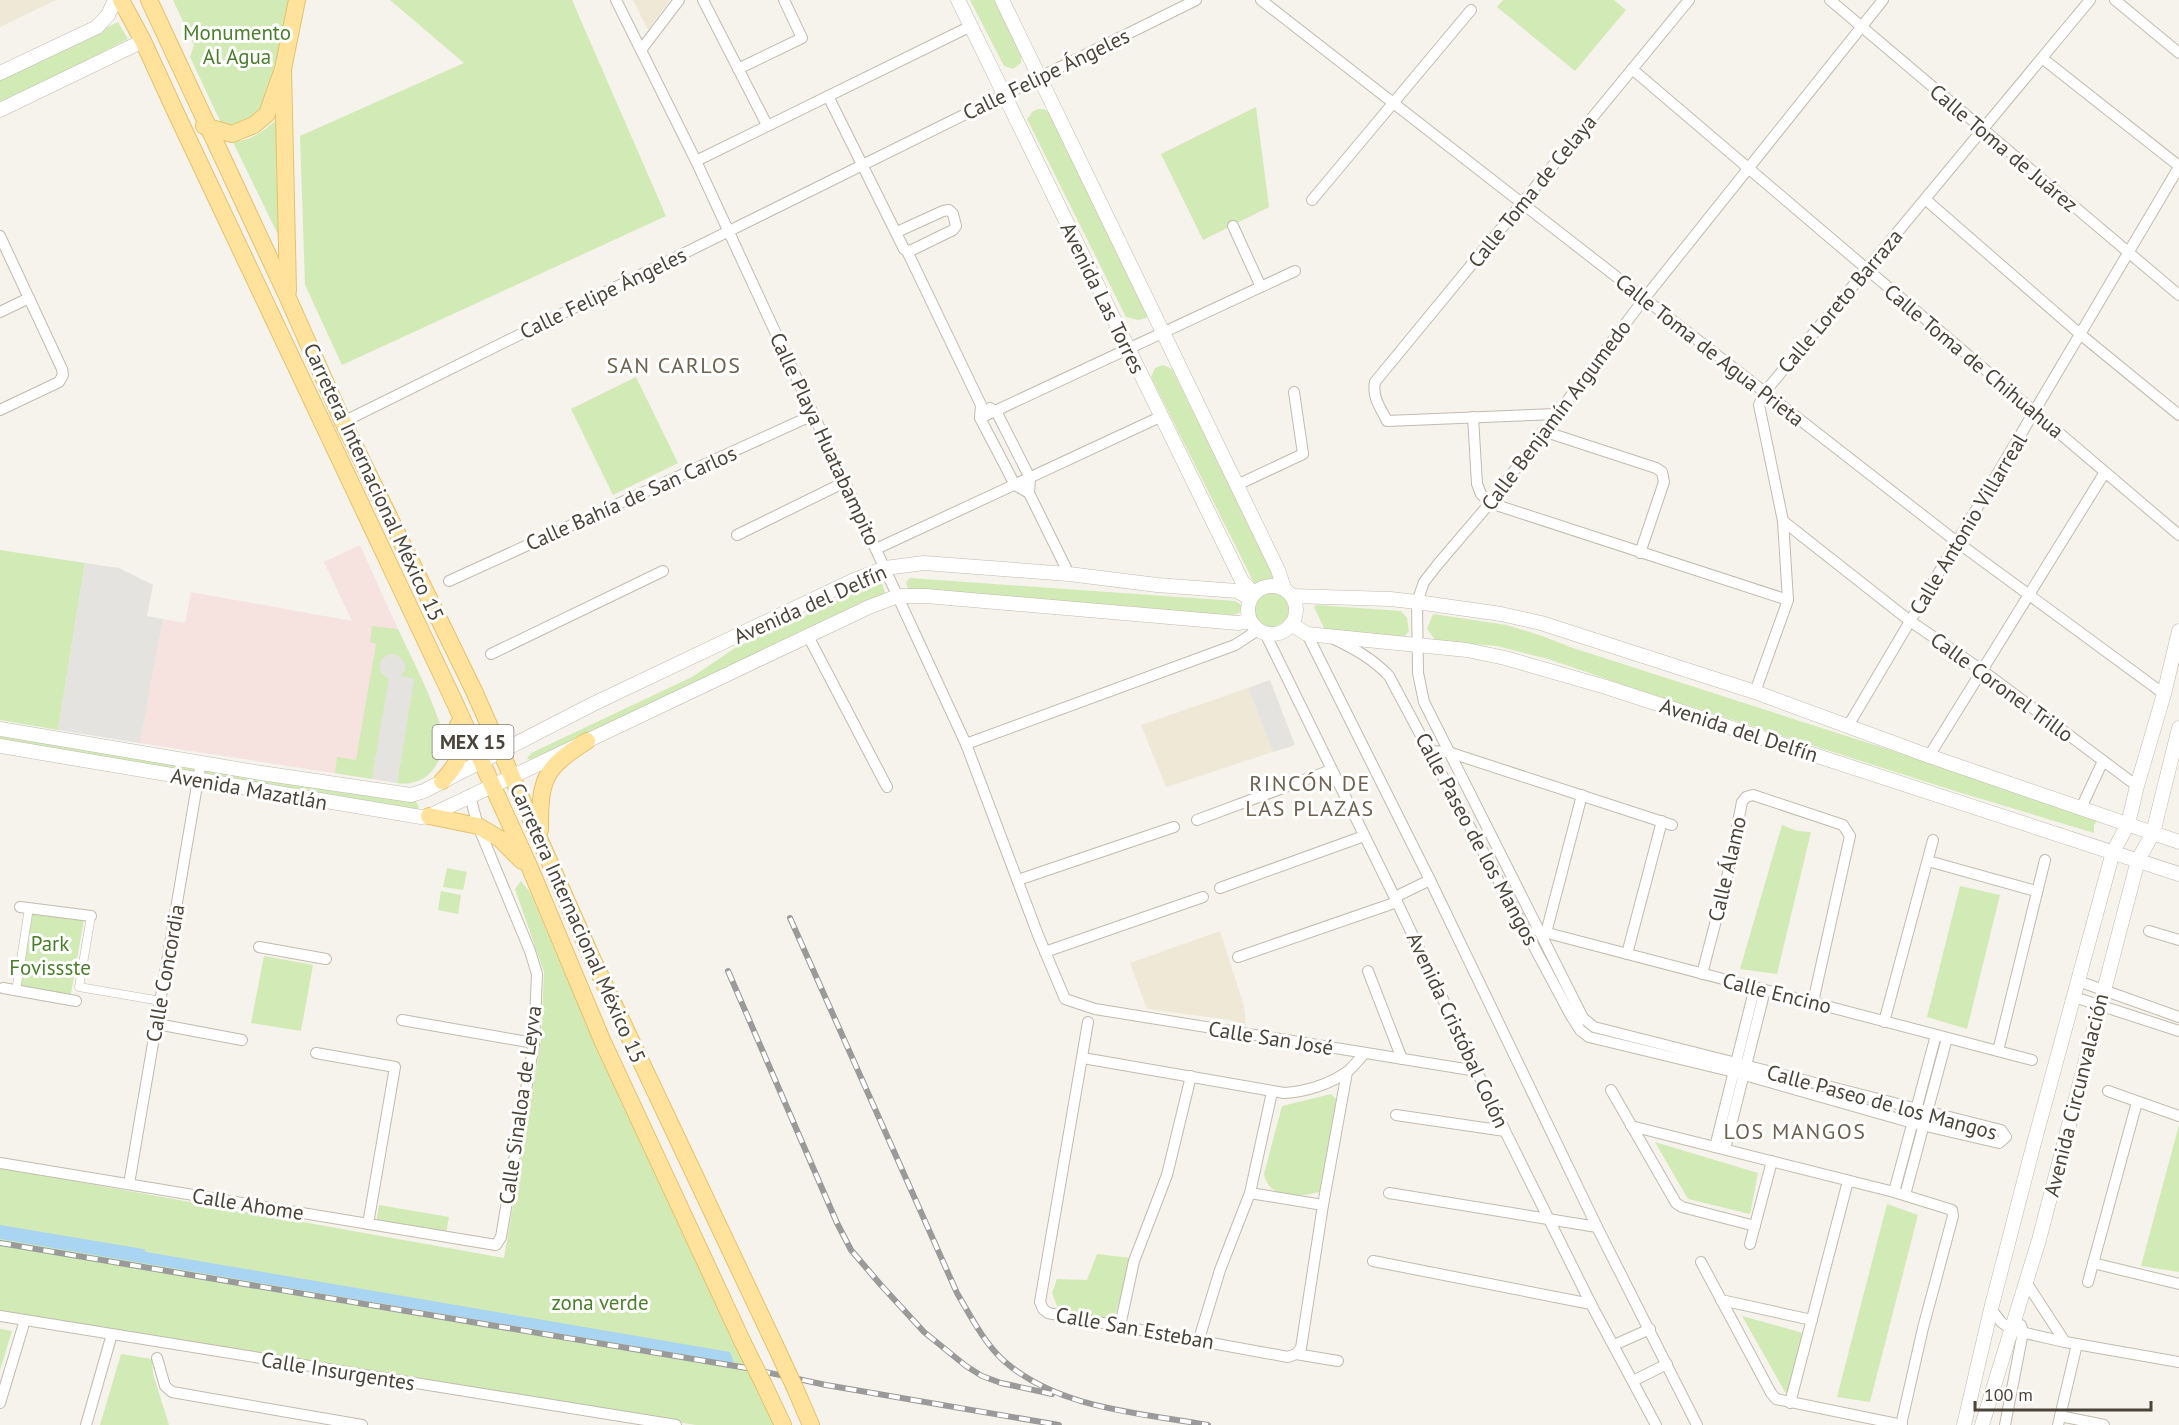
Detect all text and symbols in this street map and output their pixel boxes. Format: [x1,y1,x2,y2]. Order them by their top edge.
park label: Monumento Al Agua [183,19,291,70]
street label: Calle Felipe Ángeles [958,22,1134,126]
street label: Calle Toma de Juárez [1924,78,2084,218]
street label: Calle Toma de Celaya [1462,109,1602,273]
street label: Avenida Las Torres [1055,218,1151,378]
street label: Calle Loreto Barraza [1772,223,1908,379]
street label: Calle Felipe Ángeles [515,241,691,345]
street label: Calle Toma de Agua Prieta [1610,268,1810,432]
street label: Calle Toma de Chihuahua [1879,278,2069,444]
street label: Calle Benjamín Argumedo [1475,314,1637,516]
street label: Calle Playa Huatabampito [764,328,886,550]
street label: Carretera Internacional México 15 [298,339,450,625]
district label: SAN CARLOS [607,351,741,379]
street label: Calle Antonio Villarreal [1903,428,2033,620]
street label: Calle Bahía de San Carlos [521,439,741,557]
street label: Avenida del Delfín [729,558,891,650]
street label: Calle Coronel Trillo [1925,626,2079,748]
street label: Avenida del Delfín [1657,692,1821,768]
road number: MEX 15 [432,725,514,759]
street label: Calle Paseo de los Mangos [1409,728,1545,950]
street label: Avenida Mazatlán [169,762,329,816]
district label: RINCÓN DE LAS PLAZAS [1245,769,1375,822]
street label: Carretera Internacional México 15 [504,779,652,1067]
street label: Calle Álamo [1702,814,1752,924]
street label: Calle Concordia [140,902,190,1044]
street label: Avenida Cristóbal Colón [1401,928,1515,1132]
park label: Park Fovissste [9,930,91,981]
street label: Calle Encino [1720,966,1834,1020]
street label: Avenida Circunvalación [2038,991,2114,1199]
street label: Calle Sinaloa de Leyva [493,1004,547,1206]
street label: Calle San José [1207,1015,1335,1061]
street label: Calle Paseo de los Mangos [1764,1058,2000,1146]
district label: LOS MANGOS [1724,1117,1866,1145]
street label: Calle Ahome [190,1182,306,1226]
park label: zona verde [551,1289,649,1316]
street label: Calle San Esteban [1054,1301,1216,1355]
street label: Calle Insurgentes [259,1346,417,1396]
scale bar [1975,1374,2150,1412]
text: 100 m [1984,1383,2033,1406]

